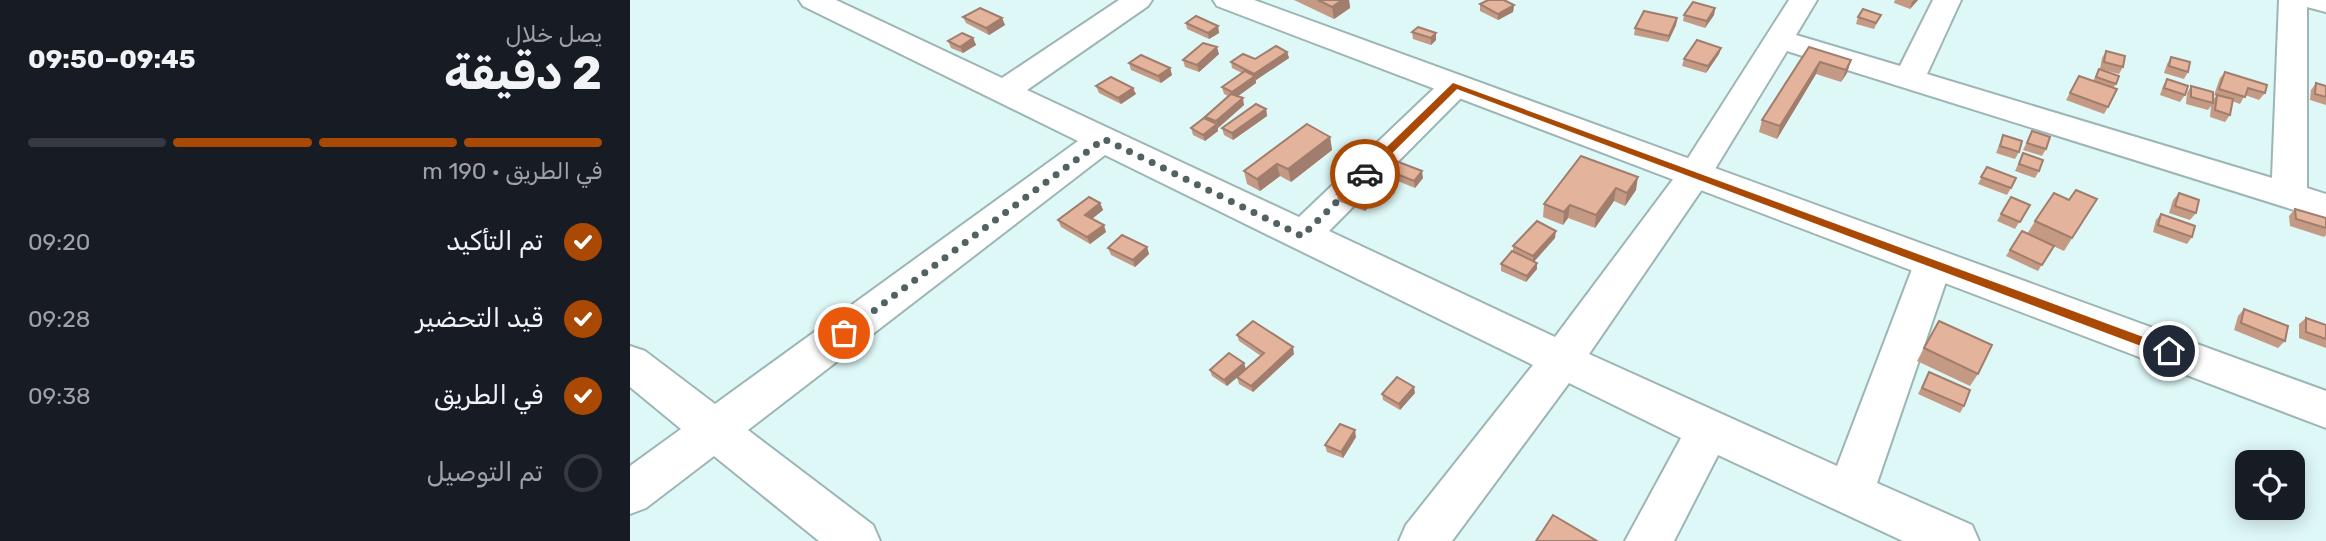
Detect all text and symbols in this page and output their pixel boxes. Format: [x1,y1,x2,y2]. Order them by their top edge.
text: يصل خلال [506,20,602,48]
text: 09:45–09:50 [28,44,196,75]
text: 2 دقيقة [444,46,602,101]
courier [1330,139,1400,209]
icon: car [1346,155,1384,193]
text: في الطريق · 190 m [422,157,602,185]
icon: check [564,223,602,261]
text: تم التأكيد [446,226,543,257]
text: 09:20 [28,228,90,256]
icon: check [564,300,602,338]
text: قيد التحضير [416,303,543,334]
pin [814,303,874,363]
text: 09:28 [28,305,90,333]
icon: bag [825,314,863,352]
pin [2139,321,2199,381]
icon: home [2150,332,2188,370]
icon: check [564,377,602,415]
text: في الطريق [434,380,543,411]
text: 09:38 [28,382,91,410]
map controls [2235,450,2305,520]
button: locate [2235,450,2305,520]
text: تم التوصيل [426,457,543,488]

